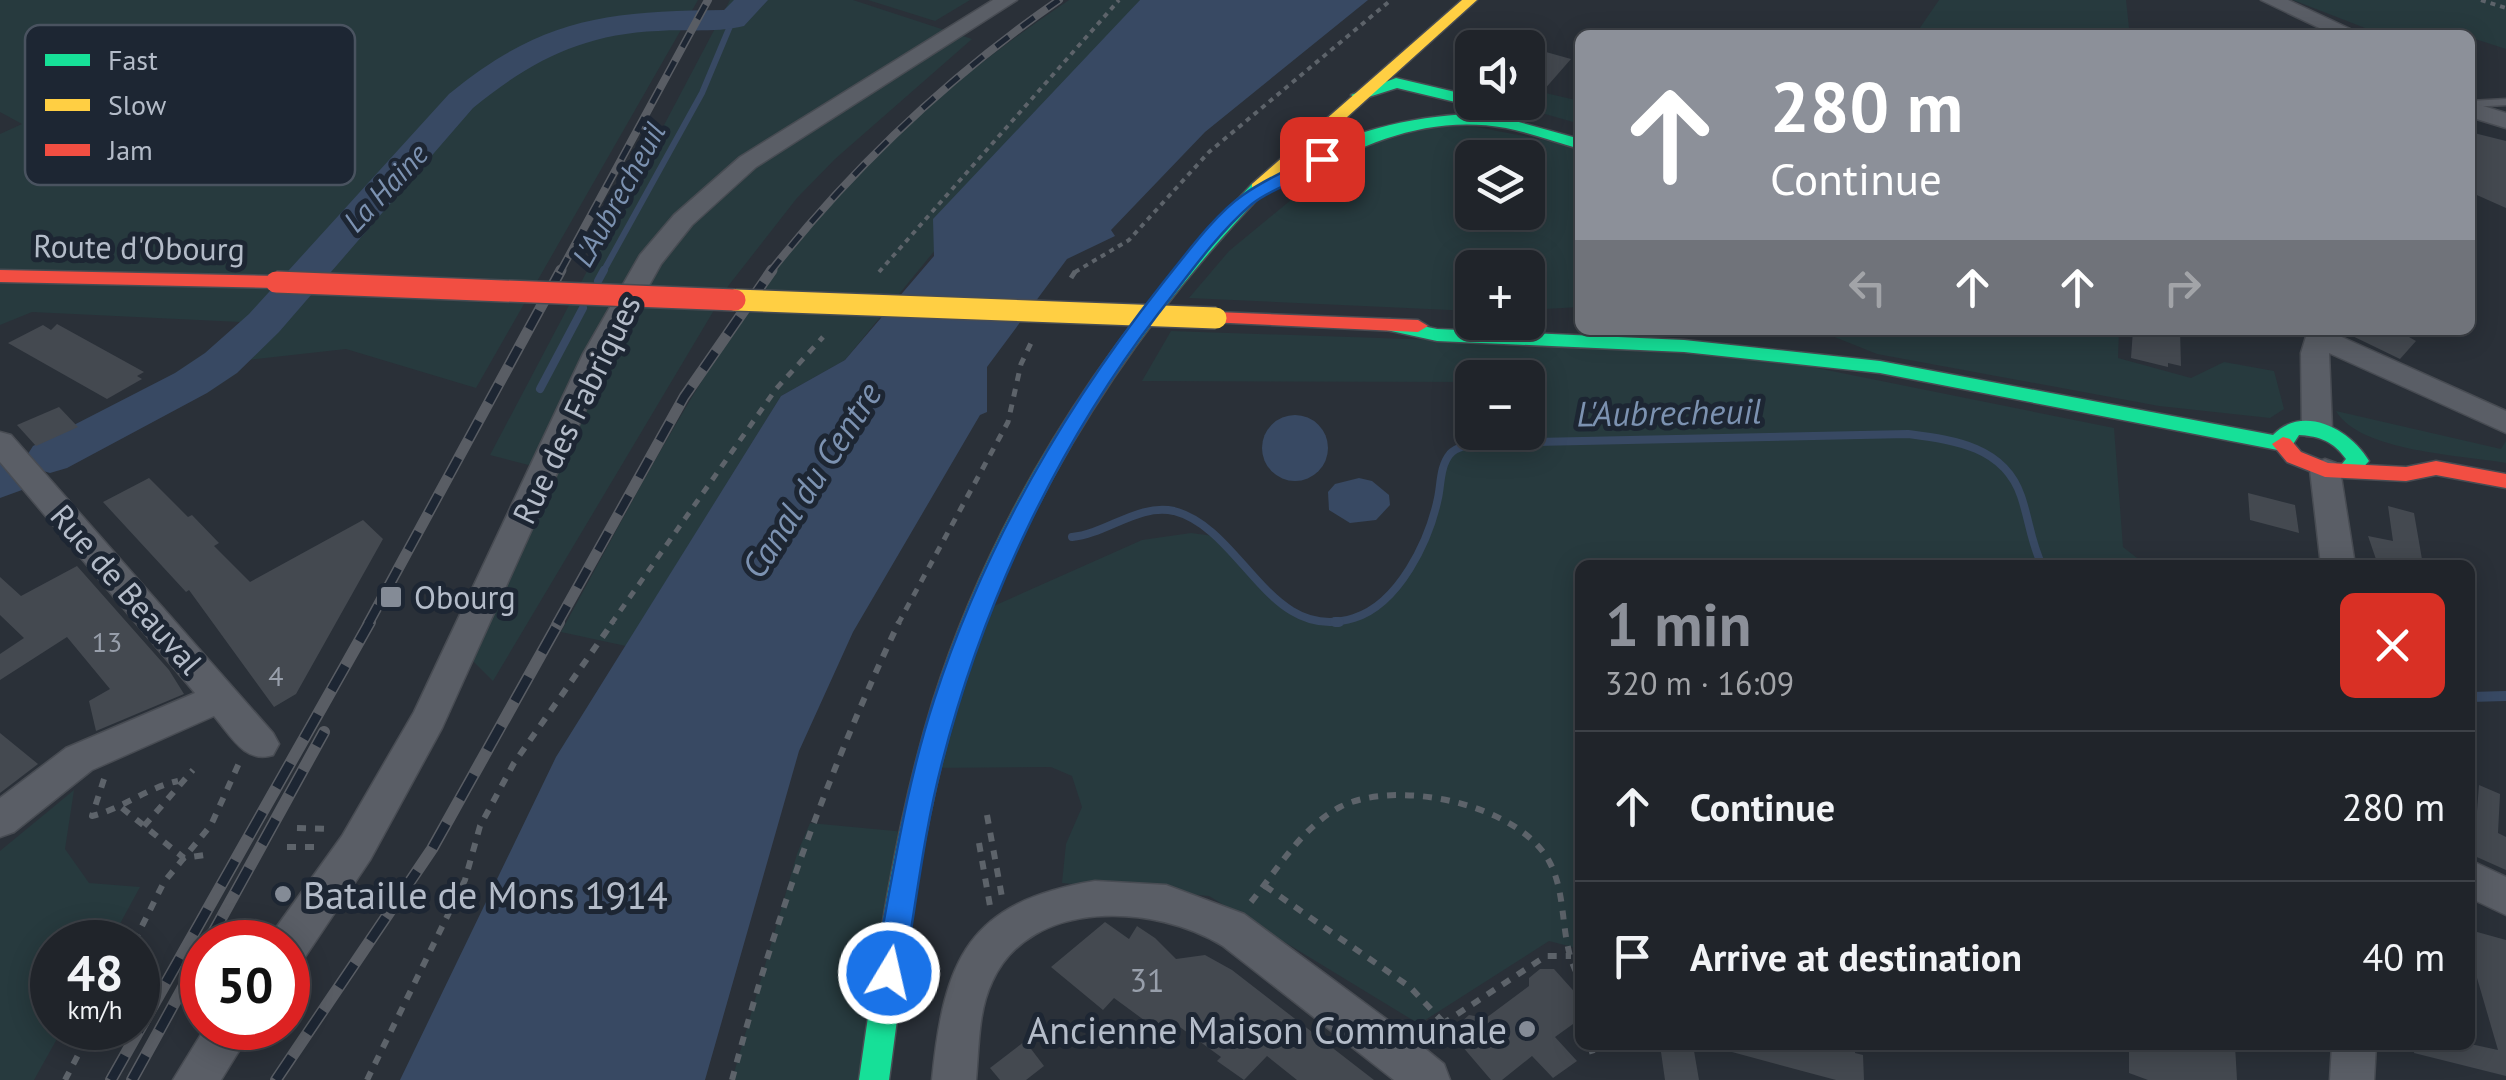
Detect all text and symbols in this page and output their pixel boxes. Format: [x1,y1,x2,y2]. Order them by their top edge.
legend [25,25,355,185]
map controls [1455,30,1545,450]
button: sound [1455,30,1545,120]
text: Fast [108,41,158,78]
text: 280 m [1770,61,1963,151]
icon: ahead [1605,70,1735,200]
text: Slow [108,86,167,123]
water label: L'Aubrecheuil [562,115,674,273]
pin [1280,117,1365,202]
text: Jam [107,131,153,168]
icon: arrive [1295,132,1350,187]
water label: La Haine [334,134,436,240]
button: layers [1455,140,1545,230]
text: Continue [1770,149,1942,207]
street label: Route d'Obourg [33,224,245,270]
button: + [1455,250,1545,340]
icon: left [1840,260,1895,315]
icon: ahead [1945,260,2000,315]
icon: ahead [2050,260,2105,315]
icon: right [2155,260,2210,315]
street label: Rue des Fabriques [502,288,650,530]
button: − [1455,360,1545,450]
water label: Canal du Centre [731,373,891,587]
water label: L'Aubrecheuil [1576,387,1762,437]
street label: Rue de Beauval [42,495,213,683]
place label: Obourg [414,576,516,618]
marker: Obourg [378,584,404,610]
text: 1 min [1605,585,1751,663]
button: close [2340,593,2445,698]
house number: 13 [92,623,122,660]
house number: 4 [268,657,284,694]
text: 320 m · 16:09 [1605,662,1794,704]
icon: ahead [1605,779,1660,834]
text: Continue [1690,782,1835,831]
text: 280 m [2342,782,2445,831]
place label: Bataille de Mons 1914 [303,870,668,919]
marker: Bataille de Mons 1914 [272,883,294,905]
speed limit sign: 50 [180,920,310,1050]
position arrow [837,921,941,1025]
icon: arrive [1605,929,1660,984]
text: Arrive at destination [1690,932,2022,981]
text: 40 m [2363,932,2445,981]
text: 48 [67,940,123,1005]
house number: 31 [1130,959,1164,1001]
text: km/h [68,994,122,1026]
place label: Ancienne Maison Communale [1027,1005,1507,1054]
marker: Ancienne Maison Communale [1516,1018,1538,1040]

